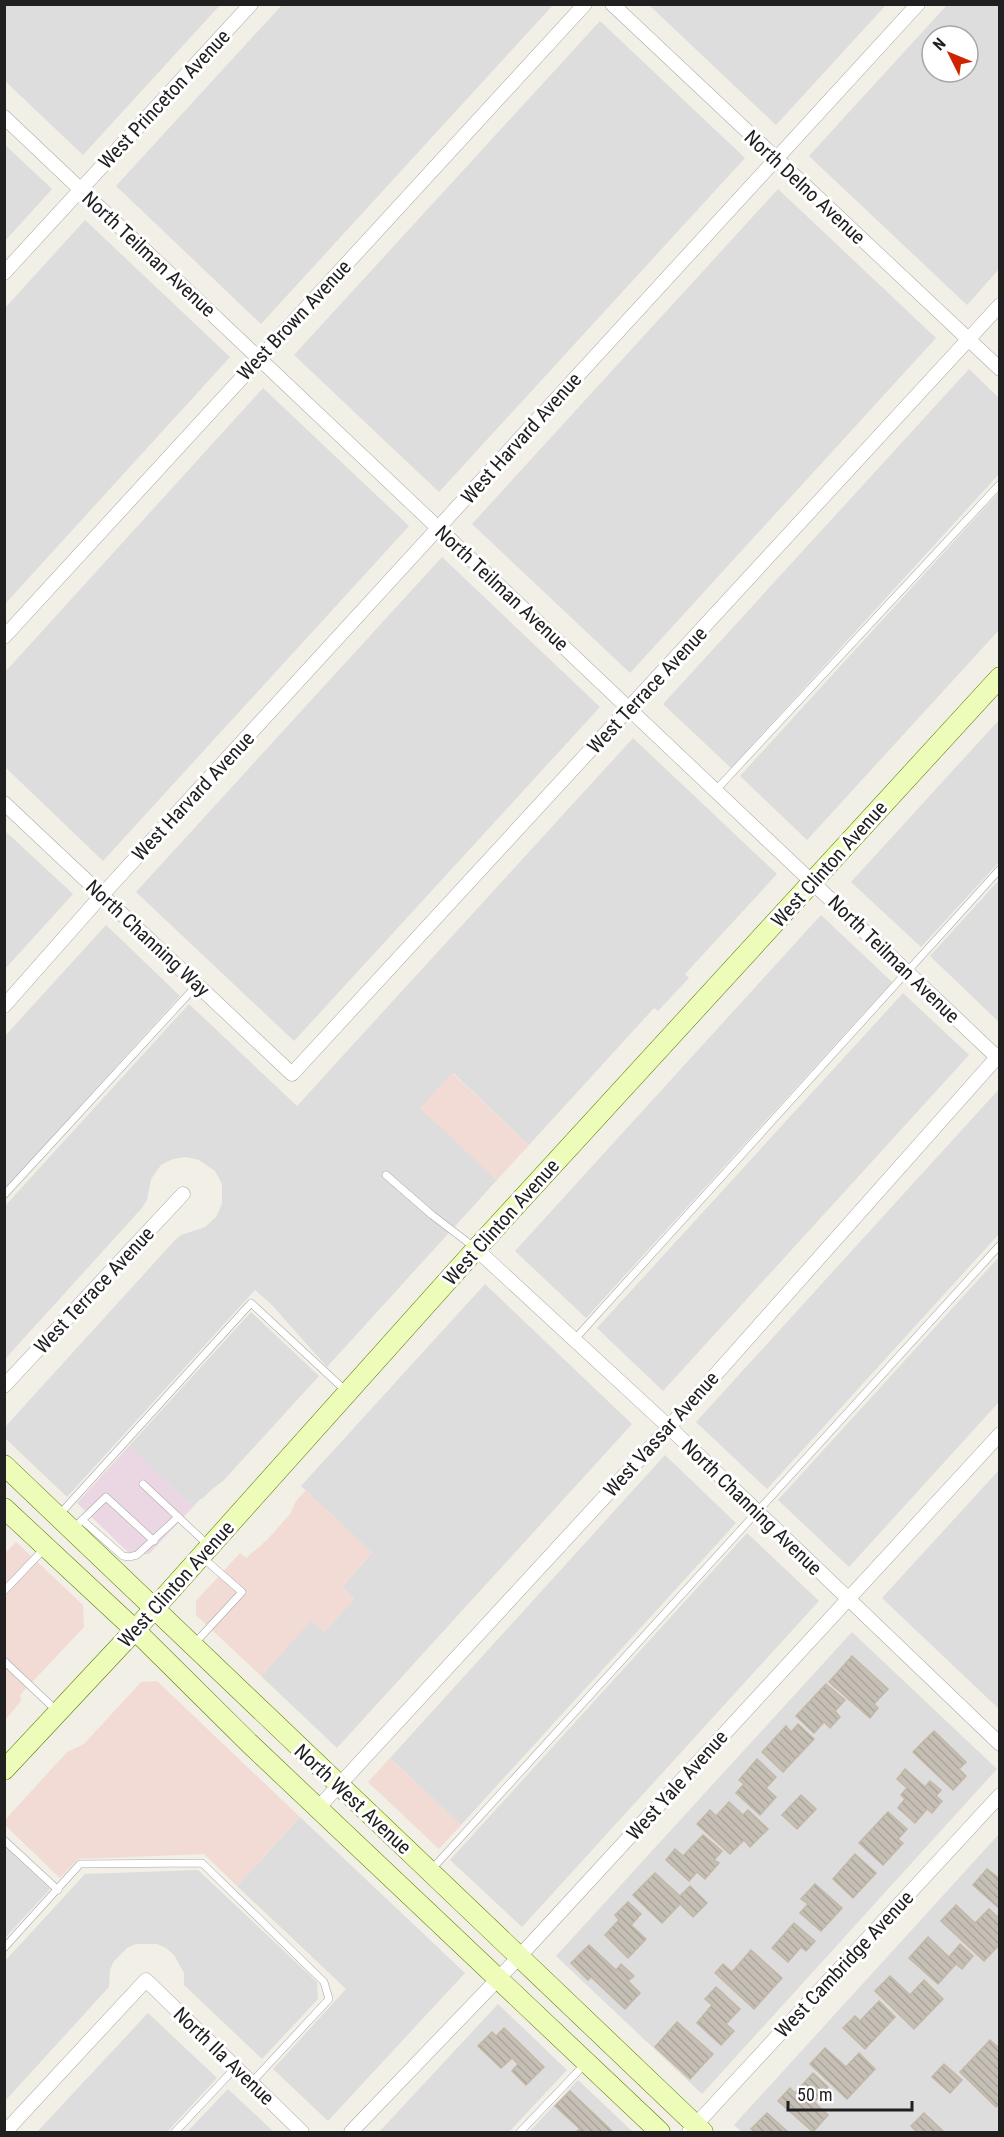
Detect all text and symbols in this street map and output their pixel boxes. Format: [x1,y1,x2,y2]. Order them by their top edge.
street label: West Princeton Avenue [93,24,235,174]
north arrow [920,24,980,84]
text: N [929,34,950,54]
street label: North Delno Avenue [740,125,870,249]
street label: North Teilman Avenue [77,186,221,322]
street label: West Brown Avenue [232,255,356,385]
street label: West Harvard Avenue [456,367,586,509]
street label: North Teilman Avenue [430,520,574,656]
street label: West Terrace Avenue [582,622,712,758]
street label: West Harvard Avenue [127,726,259,866]
street label: West Clinton Avenue [766,796,892,932]
street label: North Channing Way [81,874,215,1002]
street label: North Teilman Avenue [823,890,965,1028]
street label: West Clinton Avenue [438,1154,564,1290]
street label: West Terrace Avenue [29,1222,159,1358]
street label: West Vassar Avenue [598,1366,724,1502]
street label: North Channing Avenue [677,1434,827,1580]
street label: West Clinton Avenue [113,1516,239,1652]
street label: West Yale Avenue [621,1725,733,1845]
street label: North West Avenue [290,1739,416,1859]
street label: West Cambridge Avenue [770,1886,918,2042]
street label: North Ila Avenue [169,2002,279,2110]
scale bar [788,2074,912,2112]
text: 50 m [797,2084,832,2105]

